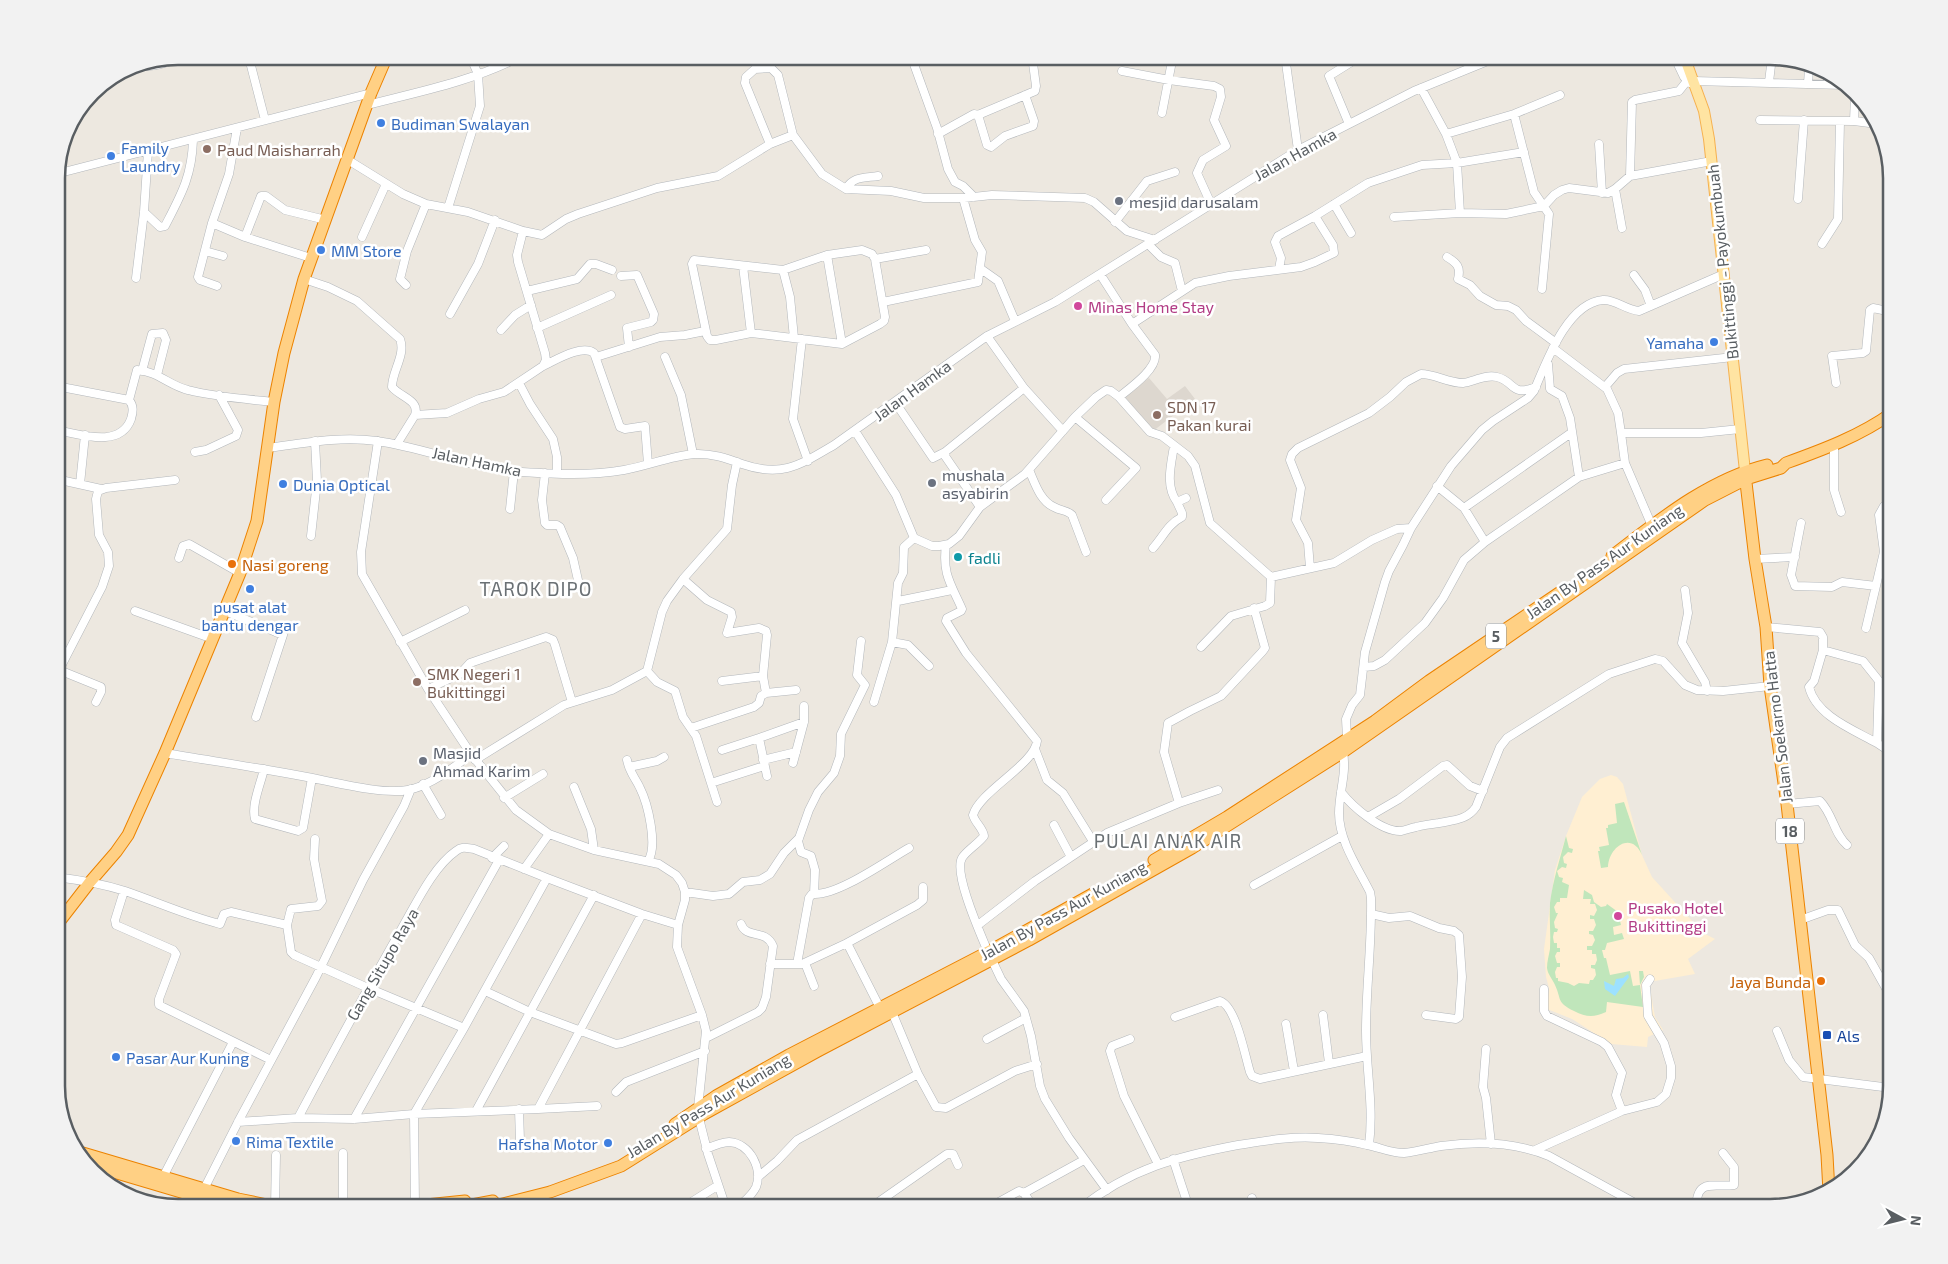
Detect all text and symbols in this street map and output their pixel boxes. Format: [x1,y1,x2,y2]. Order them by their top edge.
place label: Budiman Swalayan [391,114,530,133]
marker: Budiman Swalayan [375,117,387,129]
street label: Jalan Hamka [1251,124,1339,184]
place label: Family Laundry [121,138,181,175]
place label: Paud Maisharrah [217,140,341,159]
marker: Paud Maisharrah [201,143,213,155]
marker: Family Laundry [105,150,117,162]
street label: Bukittinggi - Payokumbuah [1702,164,1742,360]
place label: mesjid darusalam [1129,192,1258,212]
marker: mesjid darusalam [1113,195,1125,207]
place label: MM Store [331,241,402,260]
marker: MM Store [315,244,327,256]
place label: Minas Home Stay [1088,297,1214,316]
marker: Minas Home Stay [1072,300,1084,312]
place label: Yamaha [1646,333,1704,352]
marker: Yamaha [1708,336,1720,348]
street label: Jalan Hamka [870,356,954,424]
place label: SDN 17 Pakan kurai [1167,397,1251,434]
marker: SDN 17 Pakan kurai [1151,409,1163,421]
street label: Jalan Hamka [430,442,524,480]
place label: mushala asyabirin [942,465,1009,502]
place label: Dunia Optical [293,475,390,494]
marker: mushala asyabirin [926,477,938,489]
marker: Dunia Optical [277,478,289,490]
street label: Jalan By Pass Aur Kuniang [1522,499,1686,623]
place label: fadli [968,548,1001,567]
marker: fadli [952,551,964,563]
place label: Nasi goreng [242,555,329,574]
marker: Nasi goreng [226,558,238,570]
district label: TAROK DIPO [480,577,592,600]
marker: pusat alat bantu dengar [244,583,256,595]
place label: pusat alat bantu dengar [201,597,299,634]
road number: 5 [1486,624,1506,648]
street label: Jalan Soekarno Hatta [1758,650,1796,804]
place label: SMK Negeri 1 Bukittinggi [427,664,521,701]
marker: SMK Negeri 1 Bukittinggi [411,676,423,688]
place label: Masjid Ahmad Karim [433,743,530,780]
marker: Masjid Ahmad Karim [417,755,429,767]
road number: 18 [1776,818,1804,844]
district label: PULAI ANAK AIR [1094,829,1242,852]
street label: Jalan By Pass Aur Kuniang [976,856,1150,964]
place label: Pusako Hotel Bukittinggi [1628,898,1723,935]
street label: Gang Situpo Raya [342,904,422,1024]
marker: Pusako Hotel Bukittinggi [1612,910,1624,922]
place label: Jaya Bunda [1730,972,1811,991]
marker: Jaya Bunda [1815,975,1827,987]
place label: Als [1837,1026,1860,1045]
marker: Als [1821,1029,1833,1041]
place label: Pasar Aur Kuning [126,1048,249,1067]
street label: Jalan By Pass Aur Kuniang [623,1049,793,1161]
marker: Pasar Aur Kuning [110,1051,122,1063]
place label: Rima Textile [246,1132,334,1151]
place label: Hafsha Motor [498,1134,599,1153]
marker: Rima Textile [230,1135,242,1147]
marker: Hafsha Motor [602,1137,614,1149]
north arrow [1878,1194,1928,1244]
text: N [1907,1215,1925,1227]

